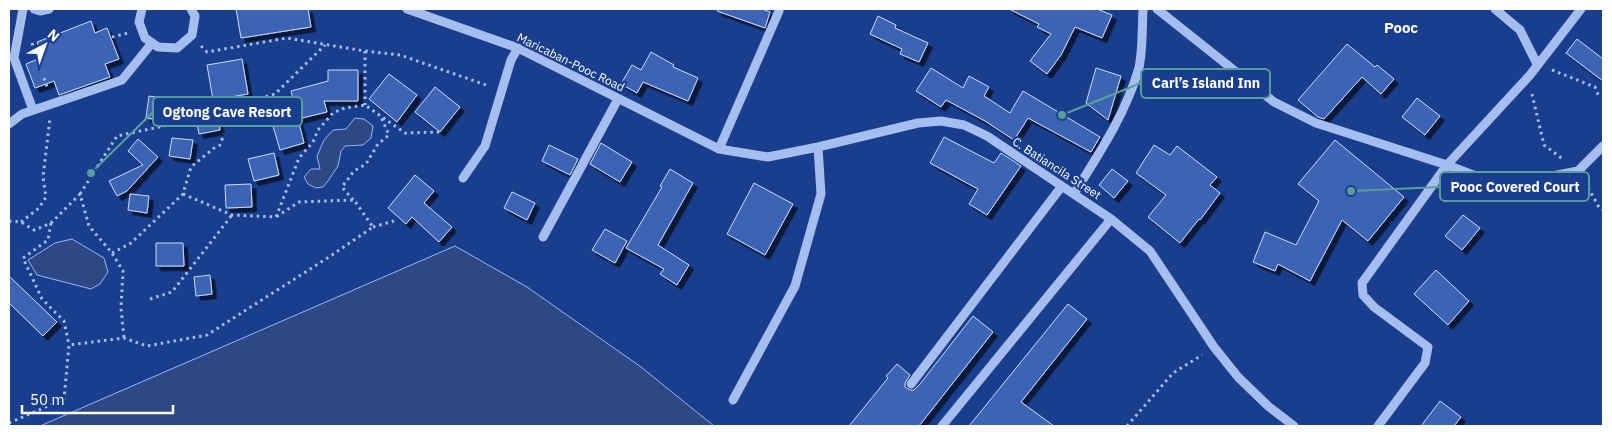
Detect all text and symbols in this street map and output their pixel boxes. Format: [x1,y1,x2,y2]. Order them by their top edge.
district label: Pooc [1384,18,1418,37]
north arrow [20,20,70,70]
text: N [44,25,63,45]
street label: Maricaban-Pooc Road [515,29,627,95]
callout: Carl’s Island Inn [1141,69,1270,98]
text: Carl’s Island Inn [1152,74,1260,92]
callout: Ogtong Cave Resort [153,97,302,126]
text: Ogtong Cave Resort [163,103,291,121]
street label: C. Batiancila Street [1010,134,1104,202]
callout: Pooc Covered Court [1440,172,1589,201]
text: Pooc Covered Court [1450,178,1580,196]
scale bar [22,382,174,414]
text: 50 m [30,390,65,409]

